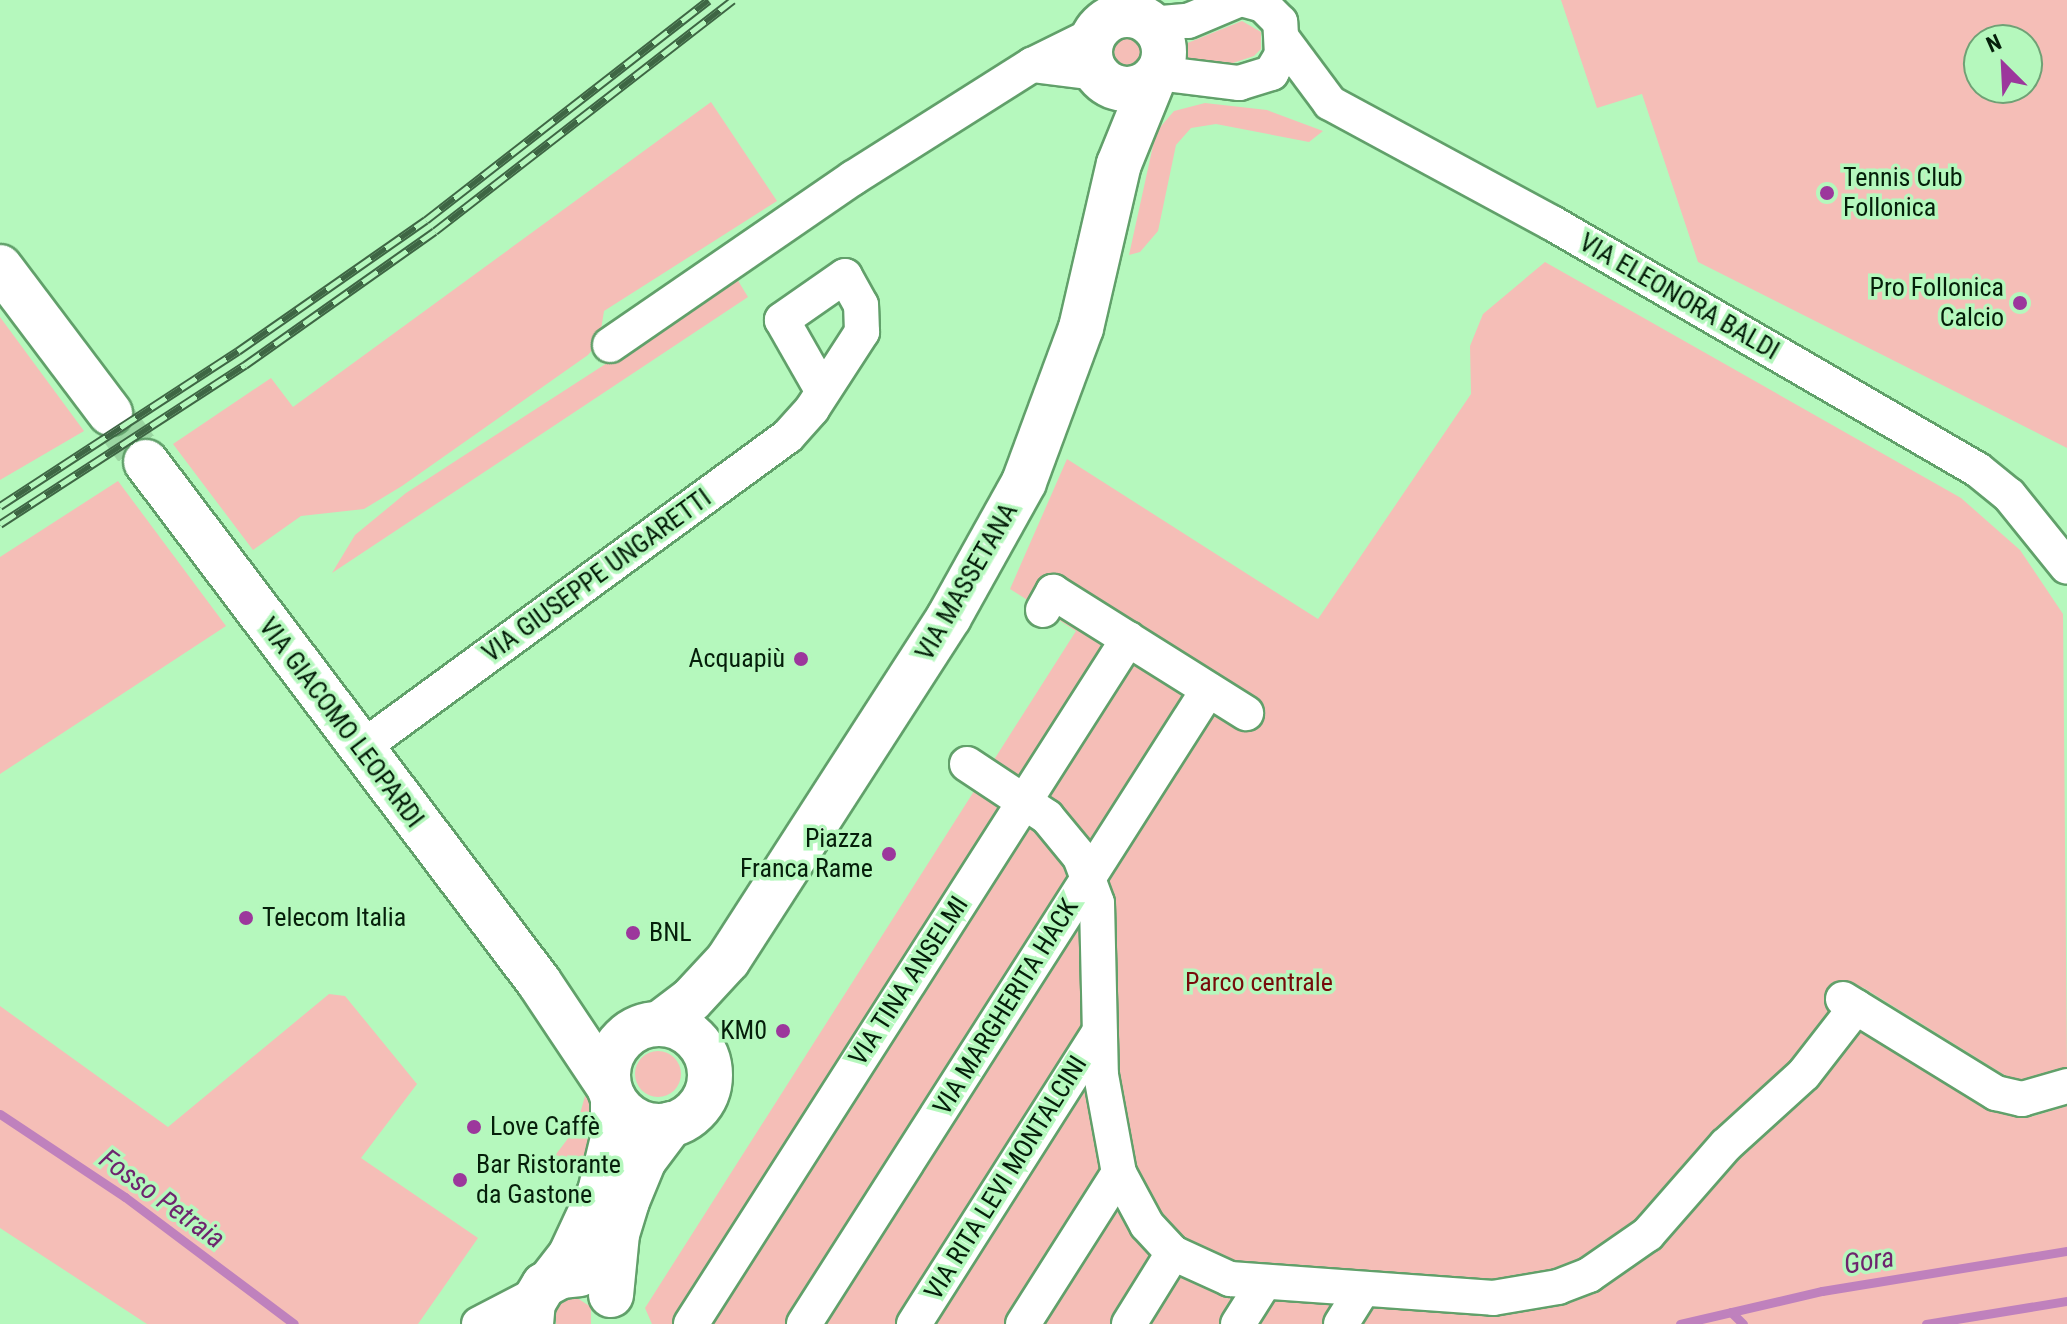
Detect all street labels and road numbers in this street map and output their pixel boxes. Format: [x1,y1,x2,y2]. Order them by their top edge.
street label: VIA ELEONORA BALDI [1574,227,1784,367]
street label: VIA GIUSEPPE UNGARETTI [477,483,717,669]
street label: VIA MASSETANA [909,498,1025,666]
street label: VIA GIACOMO LEOPARDI [252,612,430,834]
street label: VIA TINA ANSELMI [843,890,975,1072]
street label: VIA MARGHERITA HACK [927,893,1085,1121]
street label: VIA RITA LEVI MONTALCINI [918,1050,1094,1306]

